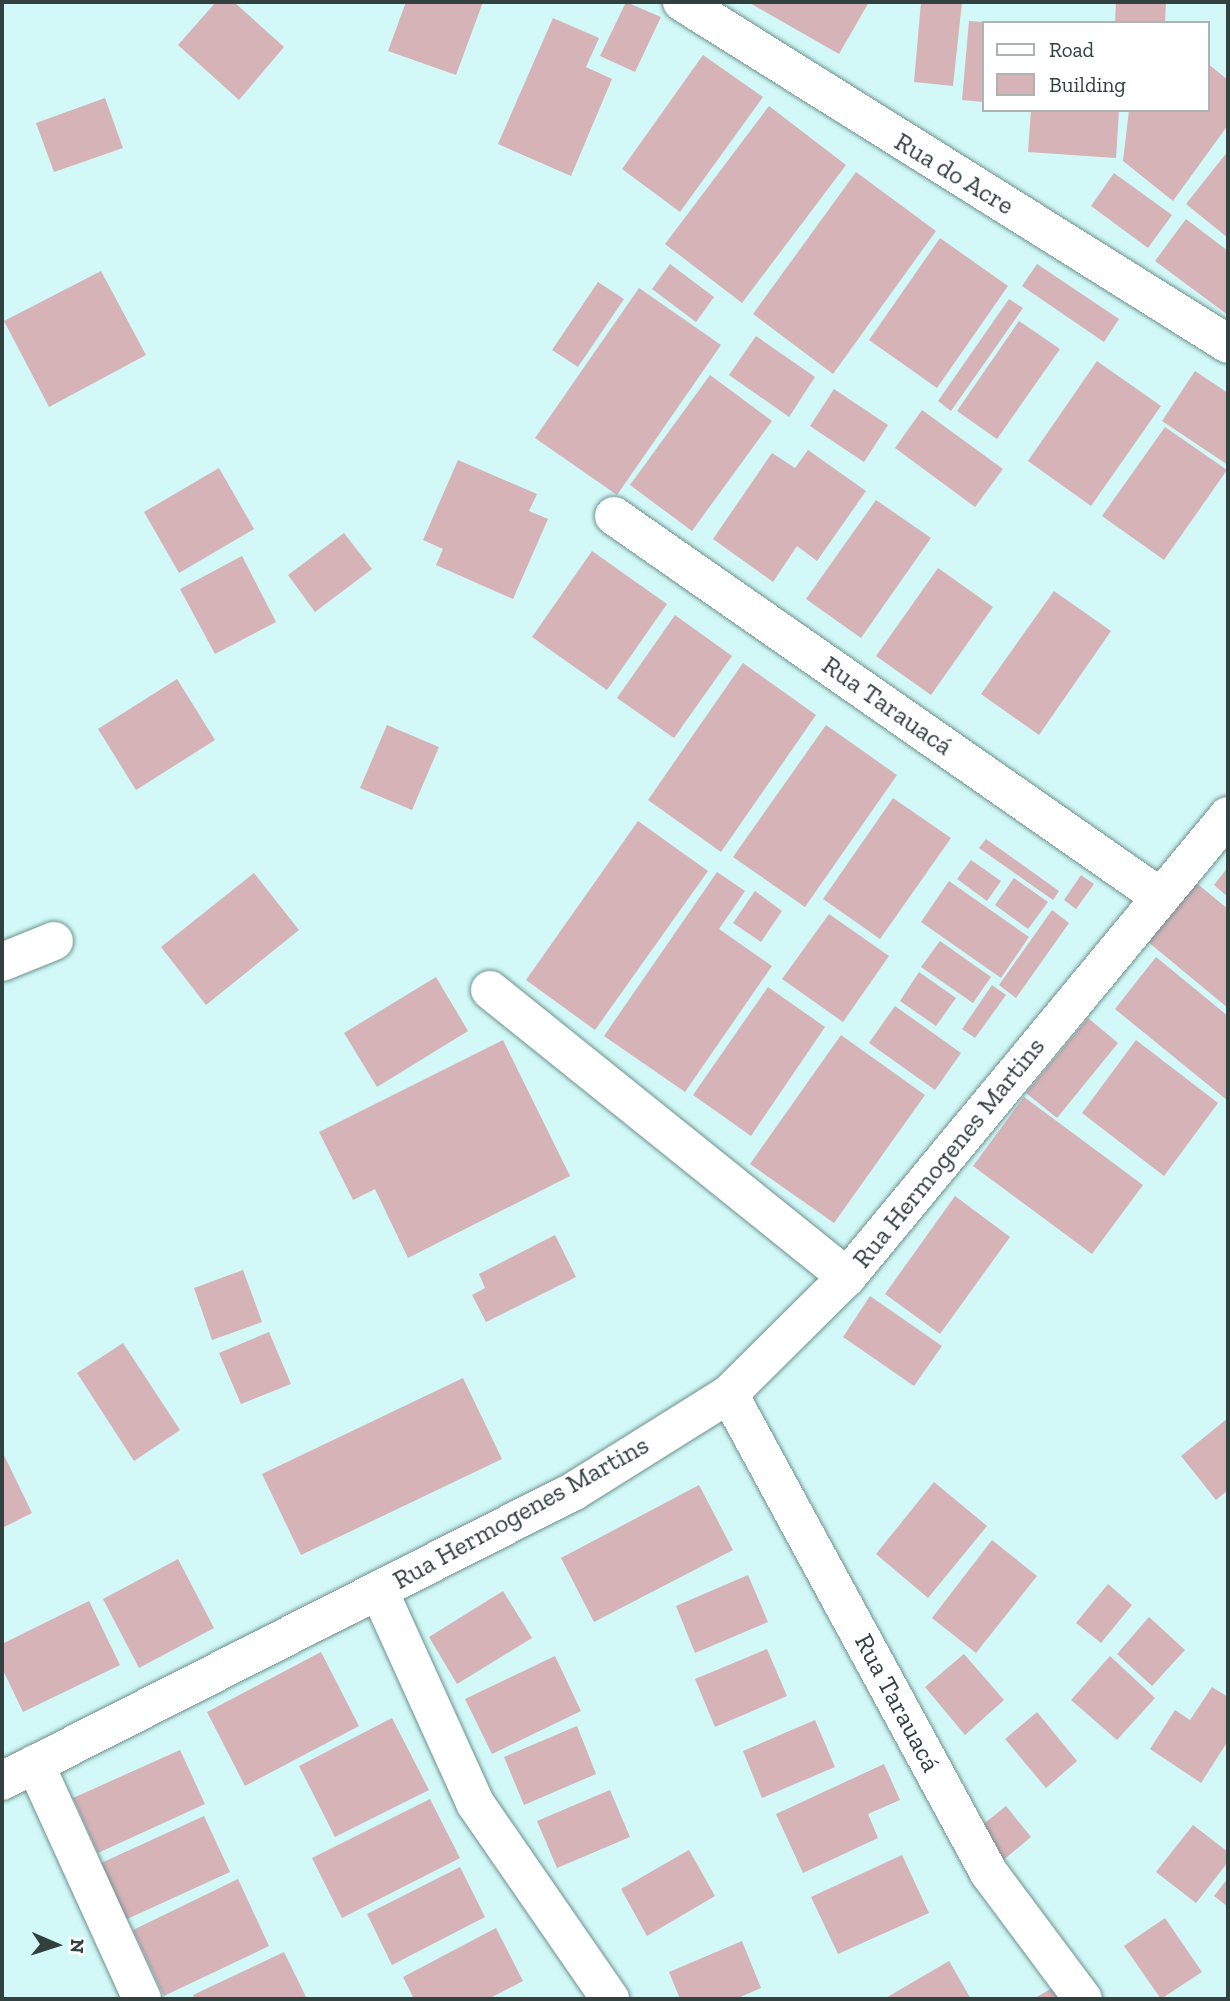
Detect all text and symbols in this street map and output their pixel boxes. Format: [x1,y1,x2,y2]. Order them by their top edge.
legend [982,21,1209,112]
text: Road [1049,37,1094,62]
text: Building [1049,72,1126,97]
street label: Rua do Acre [888,126,1020,222]
street label: Rua Tarauacá [816,650,958,762]
street label: Rua Hermogenes Martins [846,1032,1052,1274]
street label: Rua Hermogenes Martins [388,1430,654,1596]
street label: Rua Tarauacá [847,1628,947,1778]
north arrow [21,1910,91,1980]
text: N [66,1938,89,1954]

